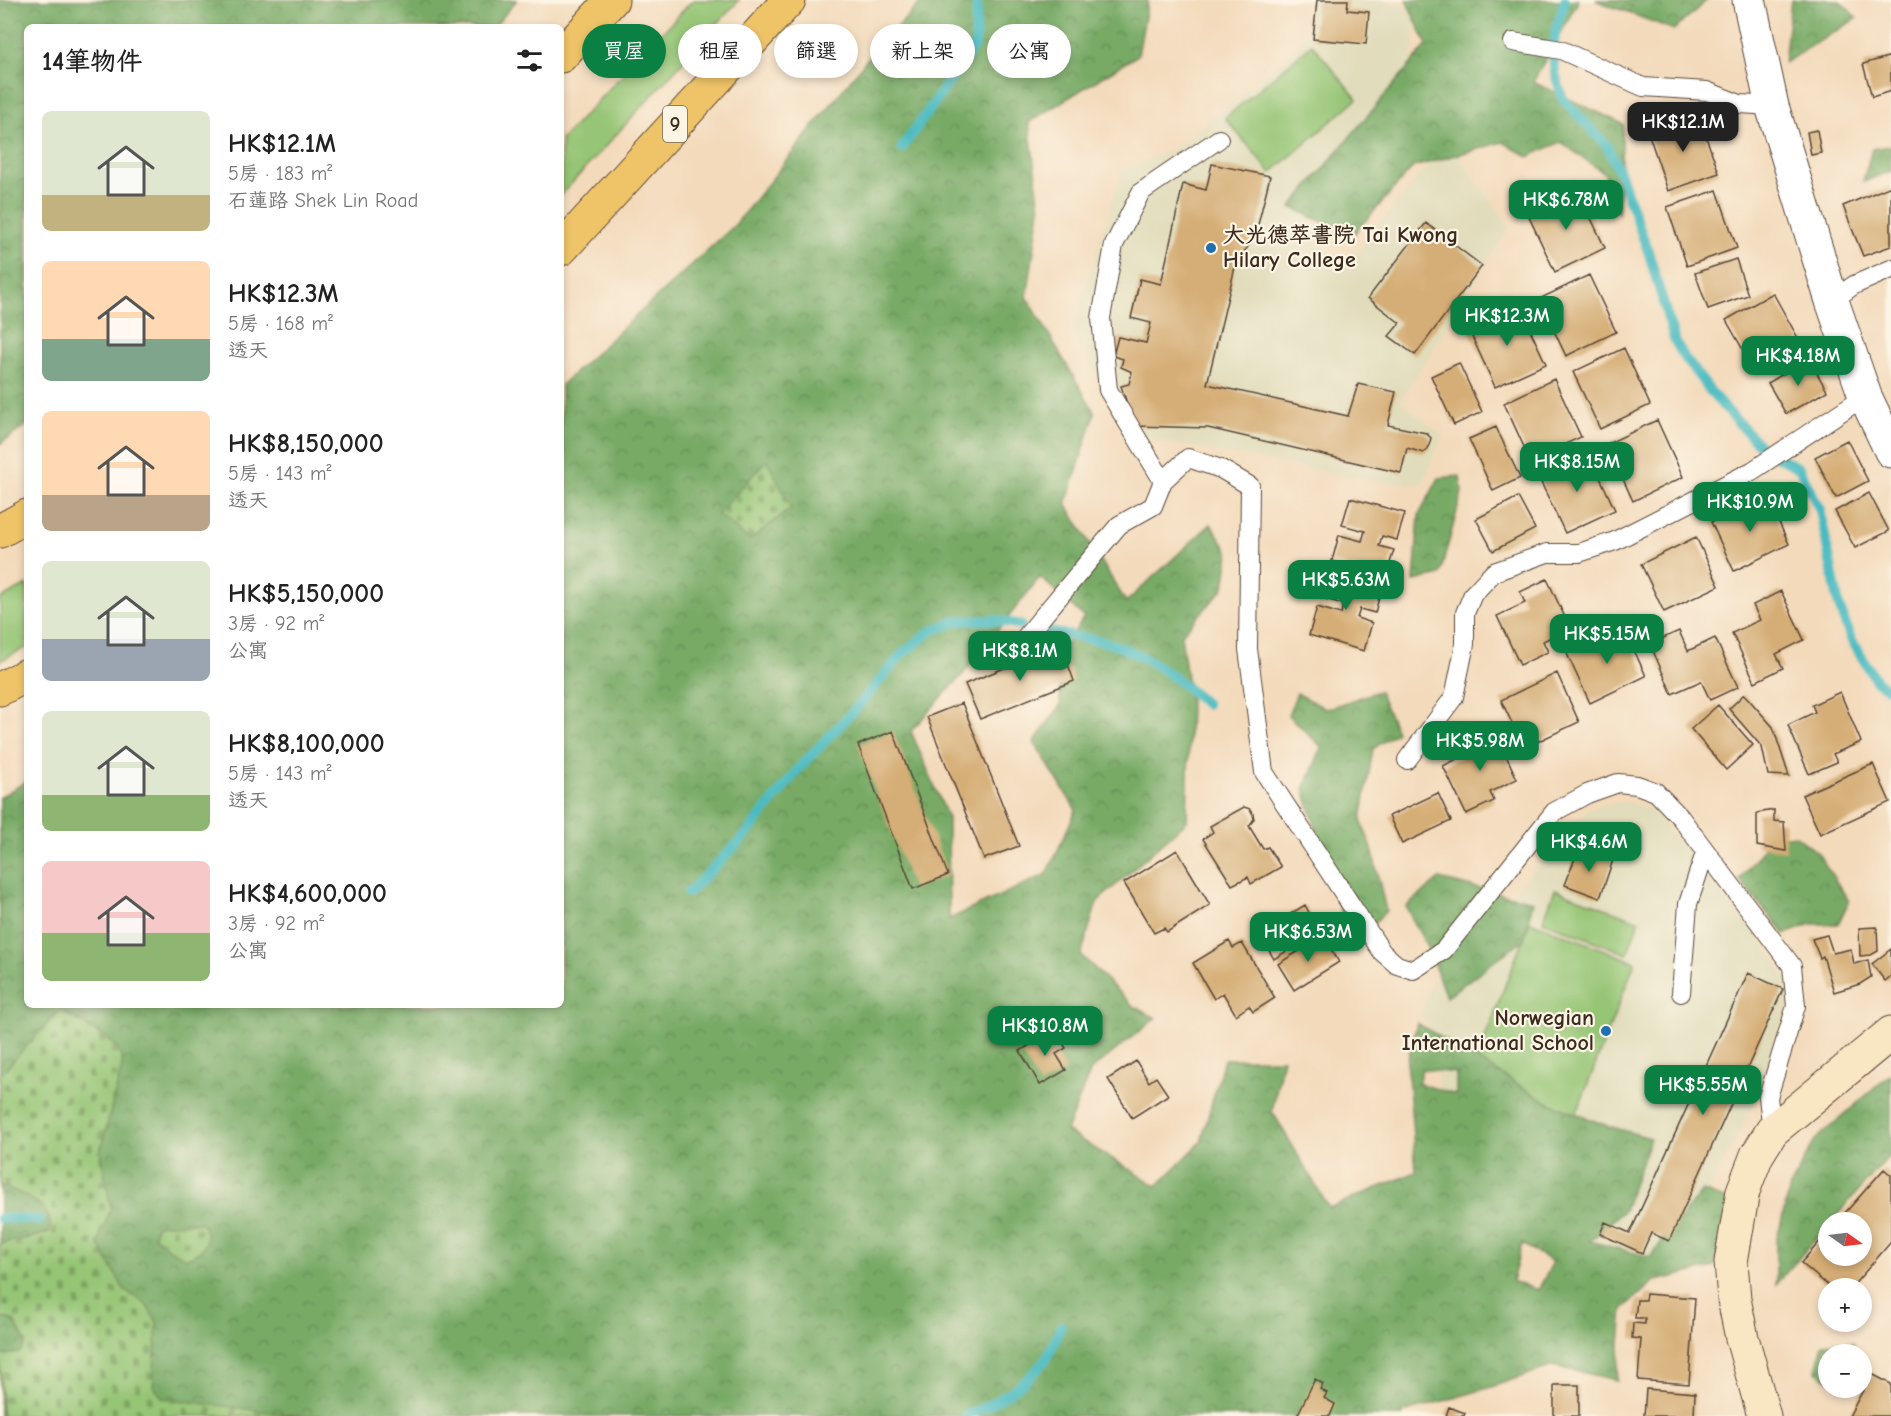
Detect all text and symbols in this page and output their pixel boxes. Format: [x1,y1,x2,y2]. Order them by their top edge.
chip: 買屋 [582,24,666,78]
chip: 租屋 [678,24,762,78]
chip: 篩選 [774,24,858,78]
chip: 新上架 [870,24,975,78]
chip: 公寓 [987,24,1071,78]
icon: filters [513,44,546,77]
text: 14筆物件 [42,47,142,77]
pin: HK$12.1M [1621,102,1745,153]
road number: 9 [663,106,687,142]
text: HK$12.1M [1642,110,1725,133]
text: HK$12.1M [228,129,336,159]
icon: home [90,135,162,207]
text: 5房 · 183 m² [228,162,332,185]
pin: HK$6.78M [1504,180,1628,231]
text: HK$6.78M [1523,188,1609,211]
text: 石蓮路 Shek Lin Road [228,189,418,212]
place label: 大光德萃書院 Tai Kwong Hilary College [1223,222,1458,273]
marker: 大光德萃書院 Tai Kwong Hilary College [1204,241,1218,255]
text: HK$12.3M [228,279,339,309]
icon: home [90,285,162,357]
pin: HK$12.3M [1445,296,1569,347]
text: HK$12.3M [1465,304,1550,327]
text: 5房 · 168 m² [228,312,333,335]
pin: HK$4.18M [1736,336,1860,387]
text: 透天 [228,339,268,362]
text: HK$4.18M [1756,344,1840,367]
text: HK$8,150,000 [228,429,384,459]
icon: home [90,435,162,507]
pin: HK$8.15M [1515,442,1639,493]
text: HK$8.15M [1534,450,1620,473]
text: 5房 · 143 m² [228,462,332,485]
pin: HK$10.9M [1688,482,1812,533]
text: 透天 [228,489,268,512]
text: HK$10.9M [1706,490,1794,513]
pin: HK$5.63M [1284,560,1408,611]
text: HK$5.63M [1302,568,1390,591]
text: HK$5,150,000 [228,579,384,609]
icon: home [90,585,162,657]
text: 3房 · 92 m² [228,612,324,635]
pin: HK$5.15M [1545,614,1669,665]
text: HK$5.15M [1564,622,1650,645]
pin: HK$8.1M [965,631,1075,682]
text: 公寓 [228,639,268,662]
text: HK$8.1M [982,639,1058,662]
pin: HK$5.98M [1418,721,1542,772]
text: HK$8,100,000 [228,729,385,759]
text: HK$5.98M [1436,729,1524,752]
icon: home [90,735,162,807]
text: 5房 · 143 m² [228,762,332,785]
text: 透天 [228,789,268,812]
pin: HK$4.6M [1534,822,1644,873]
text: HK$4.6M [1550,830,1628,853]
text: HK$4,600,000 [228,879,387,909]
icon: home [90,885,162,957]
text: 3房 · 92 m² [228,912,324,935]
pin: HK$6.53M [1246,912,1370,963]
text: HK$6.53M [1264,920,1352,943]
text: 公寓 [228,939,268,962]
place label: Norwegian International School [1402,1005,1594,1056]
pin: HK$10.8M [983,1006,1107,1057]
text: HK$10.8M [1002,1014,1088,1037]
marker: Norwegian International School [1599,1024,1613,1038]
pin: HK$5.55M [1641,1065,1765,1116]
text: HK$5.55M [1658,1073,1748,1096]
north arrow [1818,1212,1872,1266]
map controls [1818,1212,1872,1398]
button: + [1818,1278,1872,1332]
button: − [1818,1344,1872,1398]

